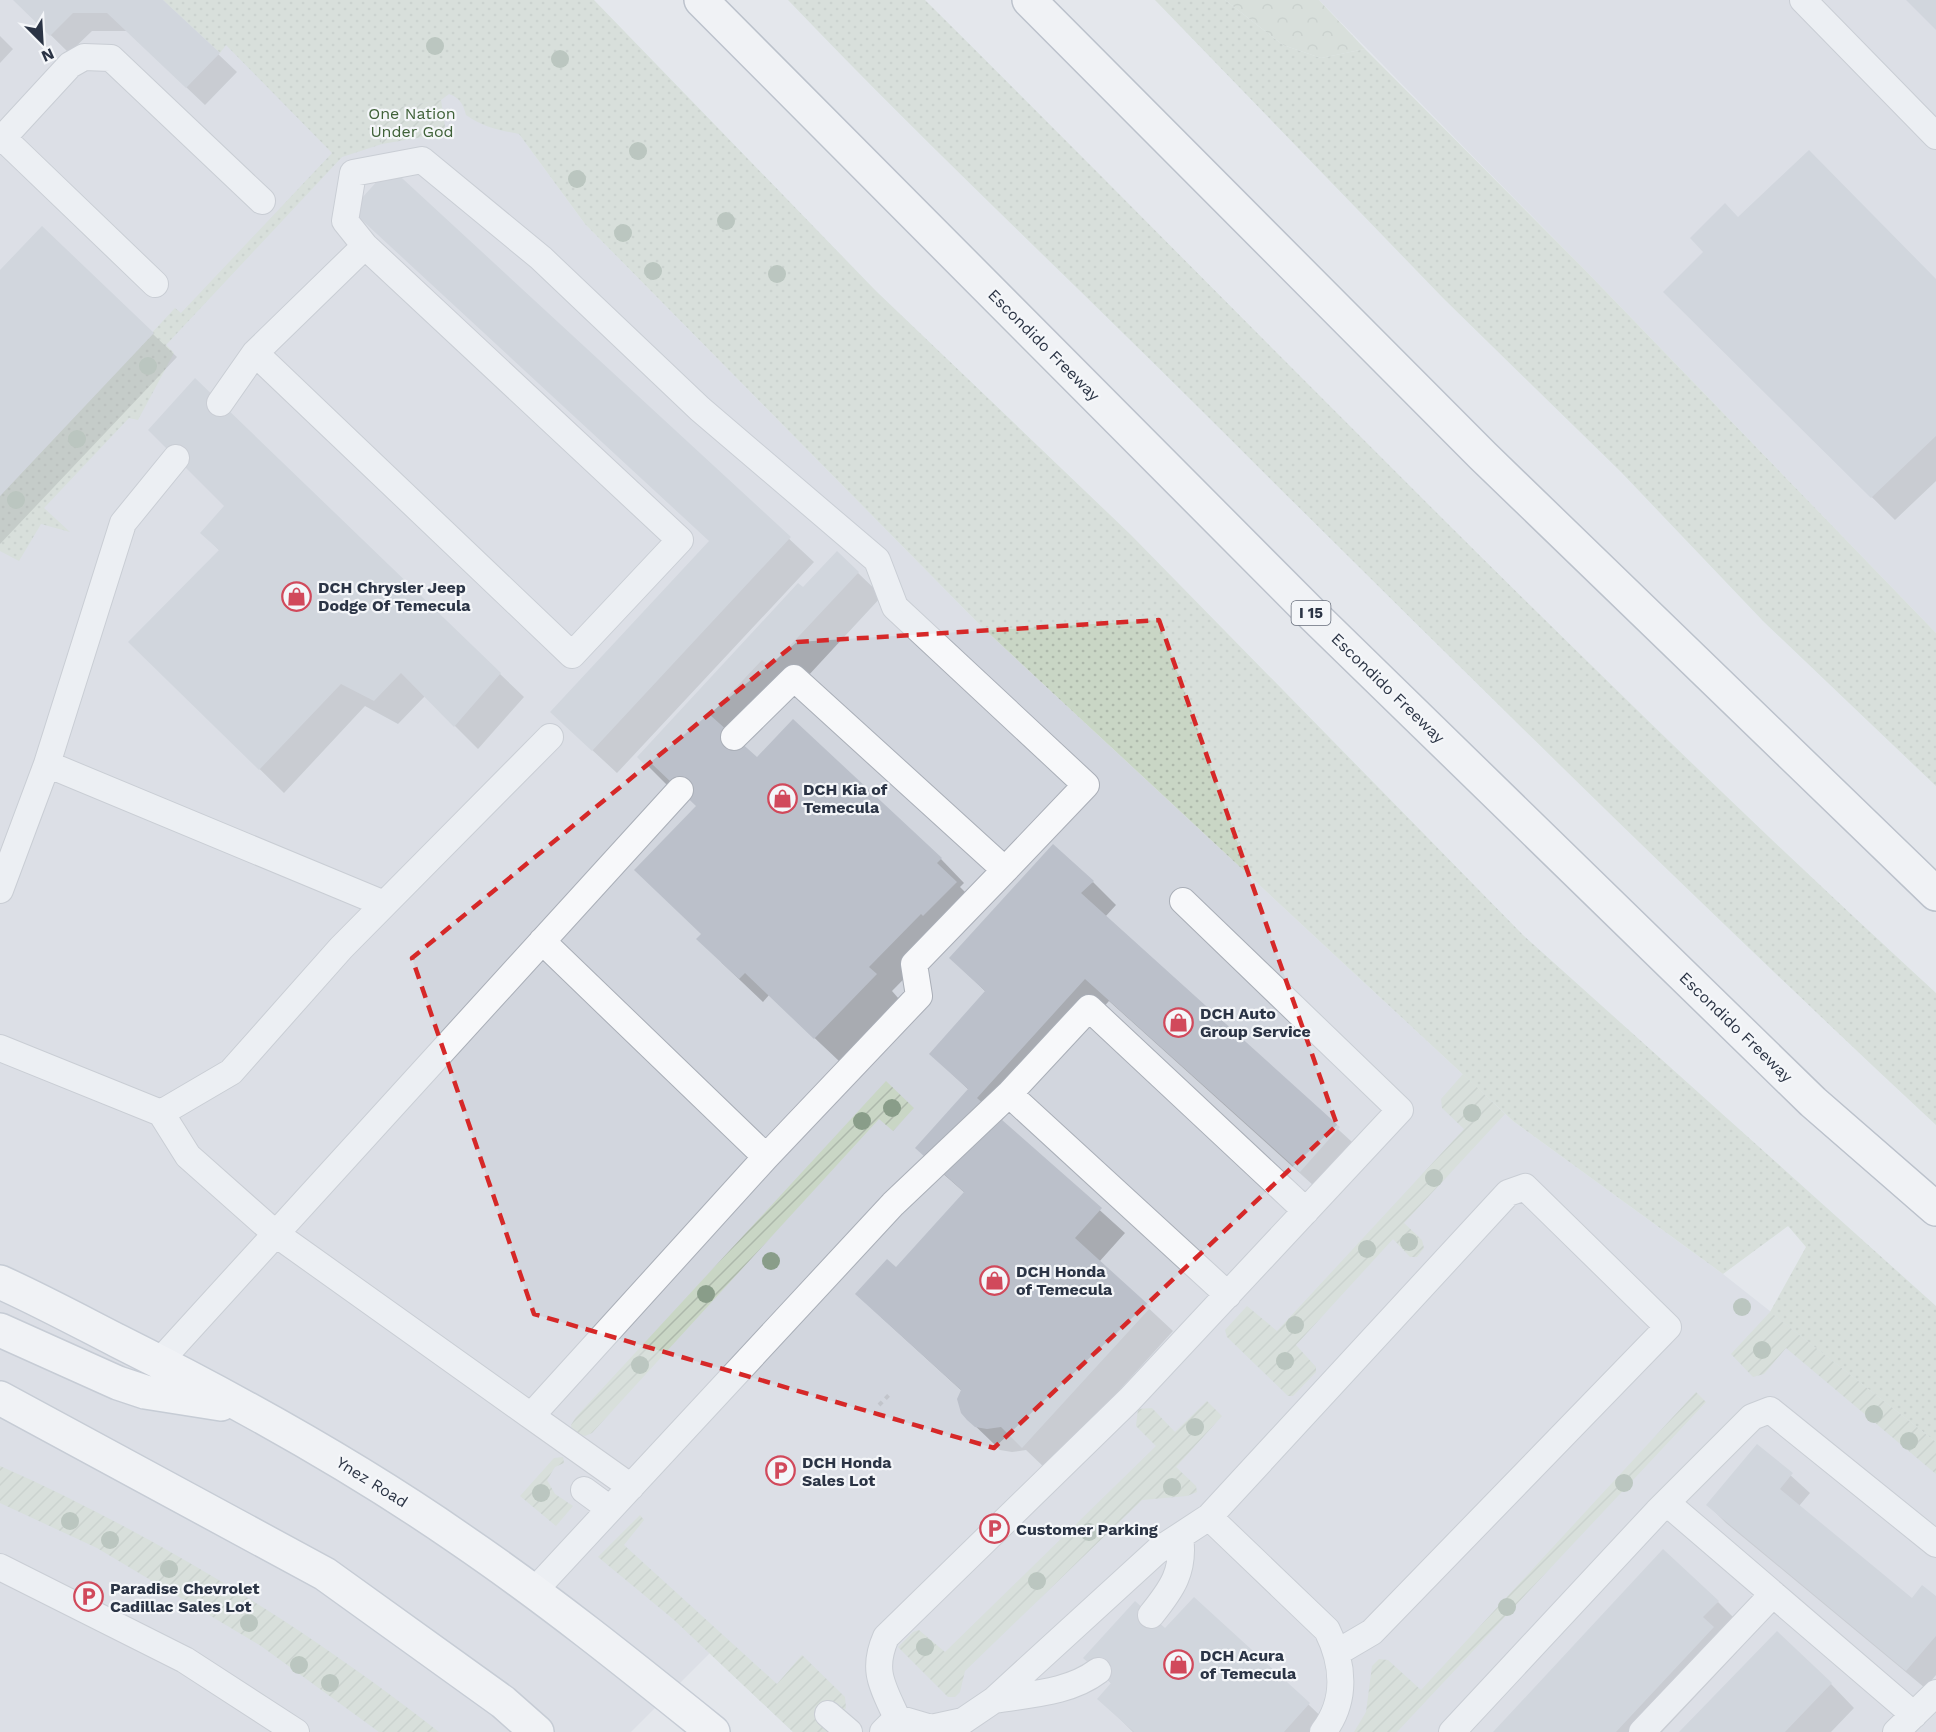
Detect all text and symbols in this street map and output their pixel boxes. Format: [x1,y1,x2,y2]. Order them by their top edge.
north arrow [12,12,72,72]
text: N [39,44,57,66]
park label: One Nation Under God [368,104,456,141]
street label: Escondido Freeway [984,285,1104,405]
place label: DCH Chrysler Jeep Dodge Of Temecula [318,578,471,615]
shop icon: DCH Chrysler Jeep Dodge Of Temecula [281,580,313,612]
road number: I 15 [1292,601,1330,625]
street label: Escondido Freeway [1327,629,1449,748]
place label: DCH Kia of Temecula [803,780,888,817]
shop icon: DCH Kia of Temecula [766,782,798,814]
street label: Escondido Freeway [1675,968,1797,1087]
place label: DCH Auto Group Service [1200,1004,1311,1041]
shop icon: DCH Auto Group Service [1163,1006,1195,1038]
place label: DCH Honda of Temecula [1016,1262,1113,1299]
shop icon: DCH Honda of Temecula [979,1264,1011,1296]
street label: Ynez Road [333,1453,411,1511]
place label: DCH Honda Sales Lot [802,1453,892,1490]
parking icon: DCH Honda Sales Lot [765,1455,797,1487]
parking icon: Customer Parking [979,1513,1011,1545]
place label: Customer Parking [1016,1520,1158,1539]
place label: Paradise Chevrolet Cadillac Sales Lot [110,1579,260,1616]
parking icon: Paradise Chevrolet Cadillac Sales Lot [73,1581,105,1613]
place label: DCH Acura of Temecula [1200,1646,1297,1683]
shop icon: DCH Acura of Temecula [1163,1648,1195,1680]

